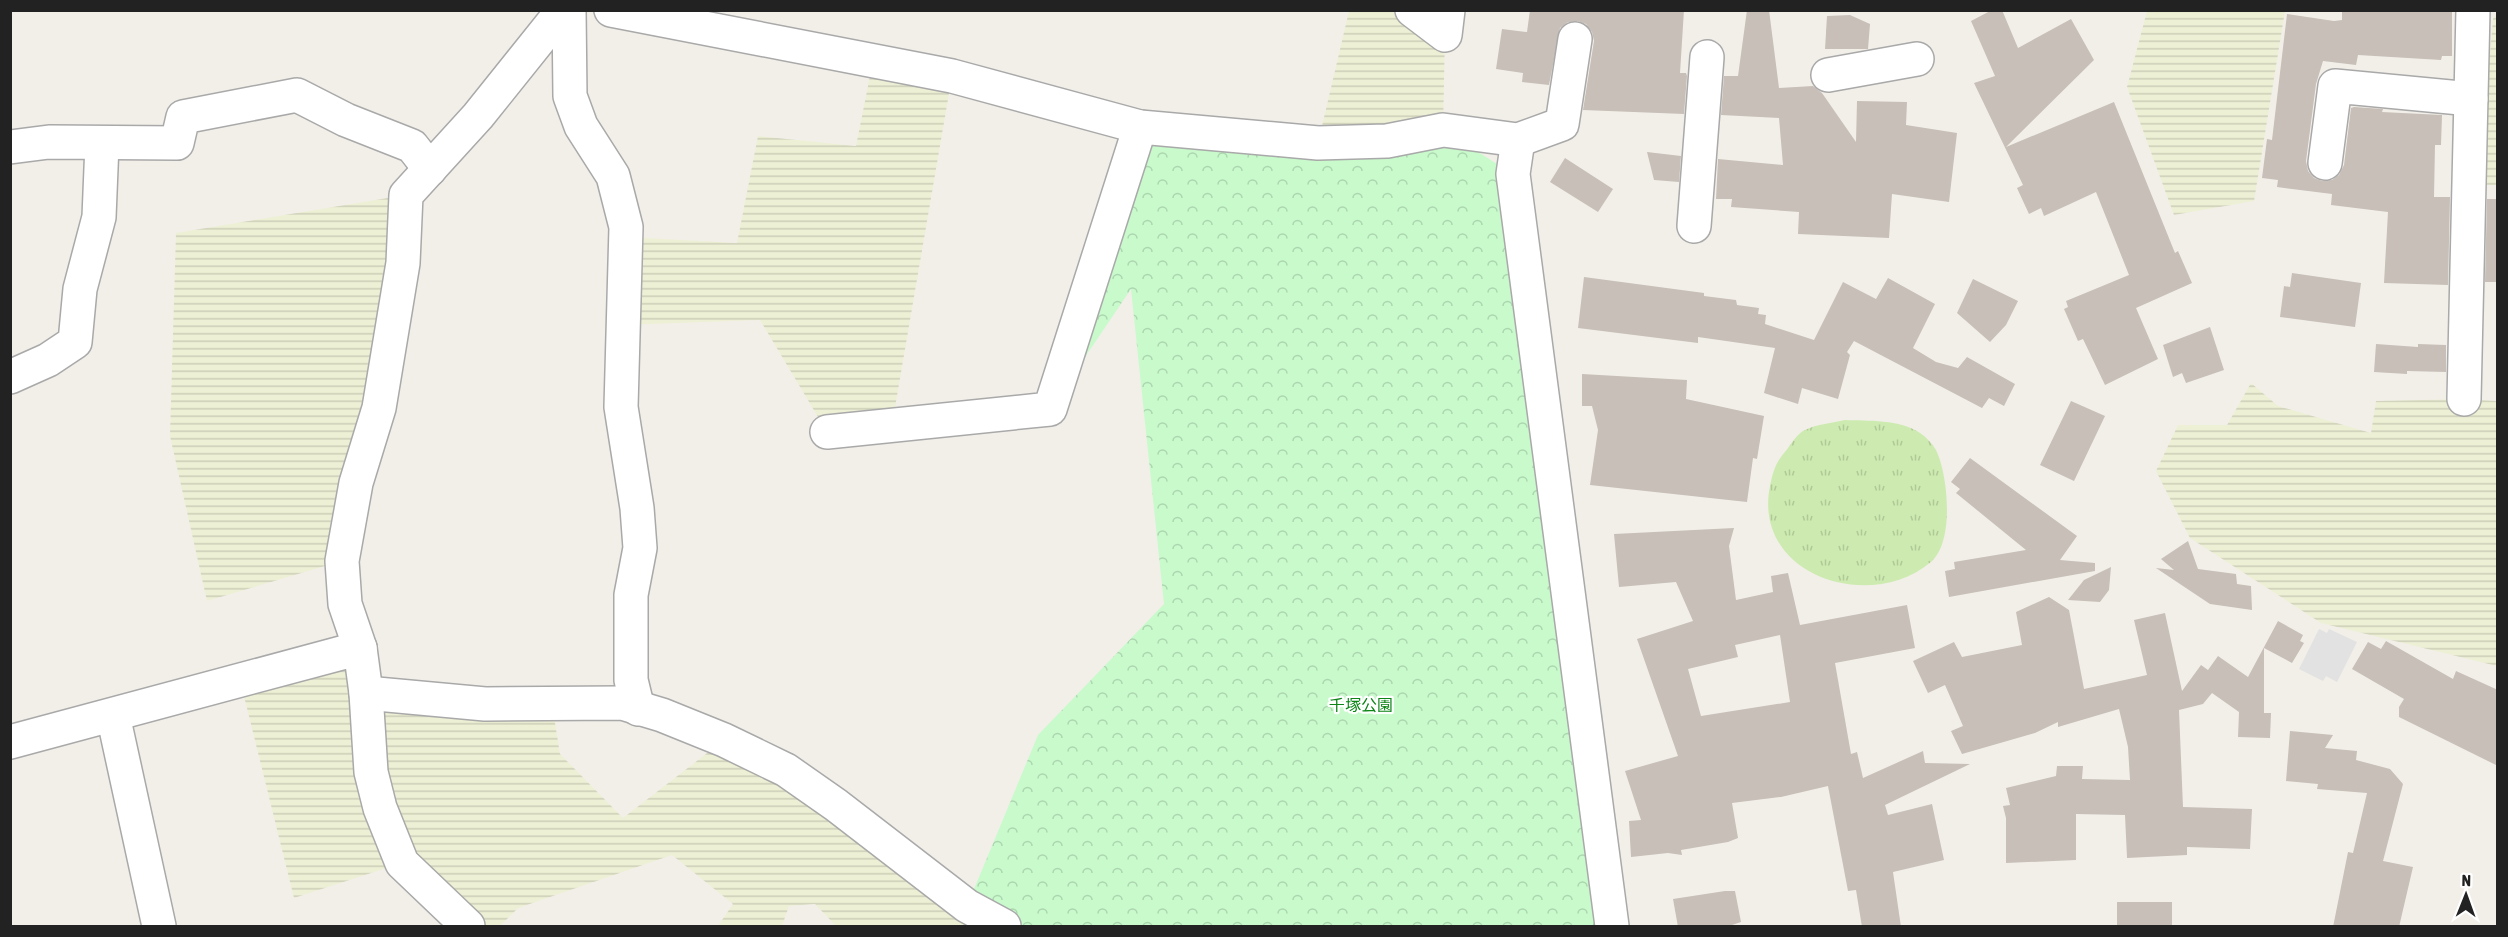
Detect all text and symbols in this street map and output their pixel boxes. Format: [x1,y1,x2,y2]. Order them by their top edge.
park label: 千塚公園 [1329,696,1393,714]
north arrow [2436,865,2496,925]
text: N [2461,871,2471,889]

